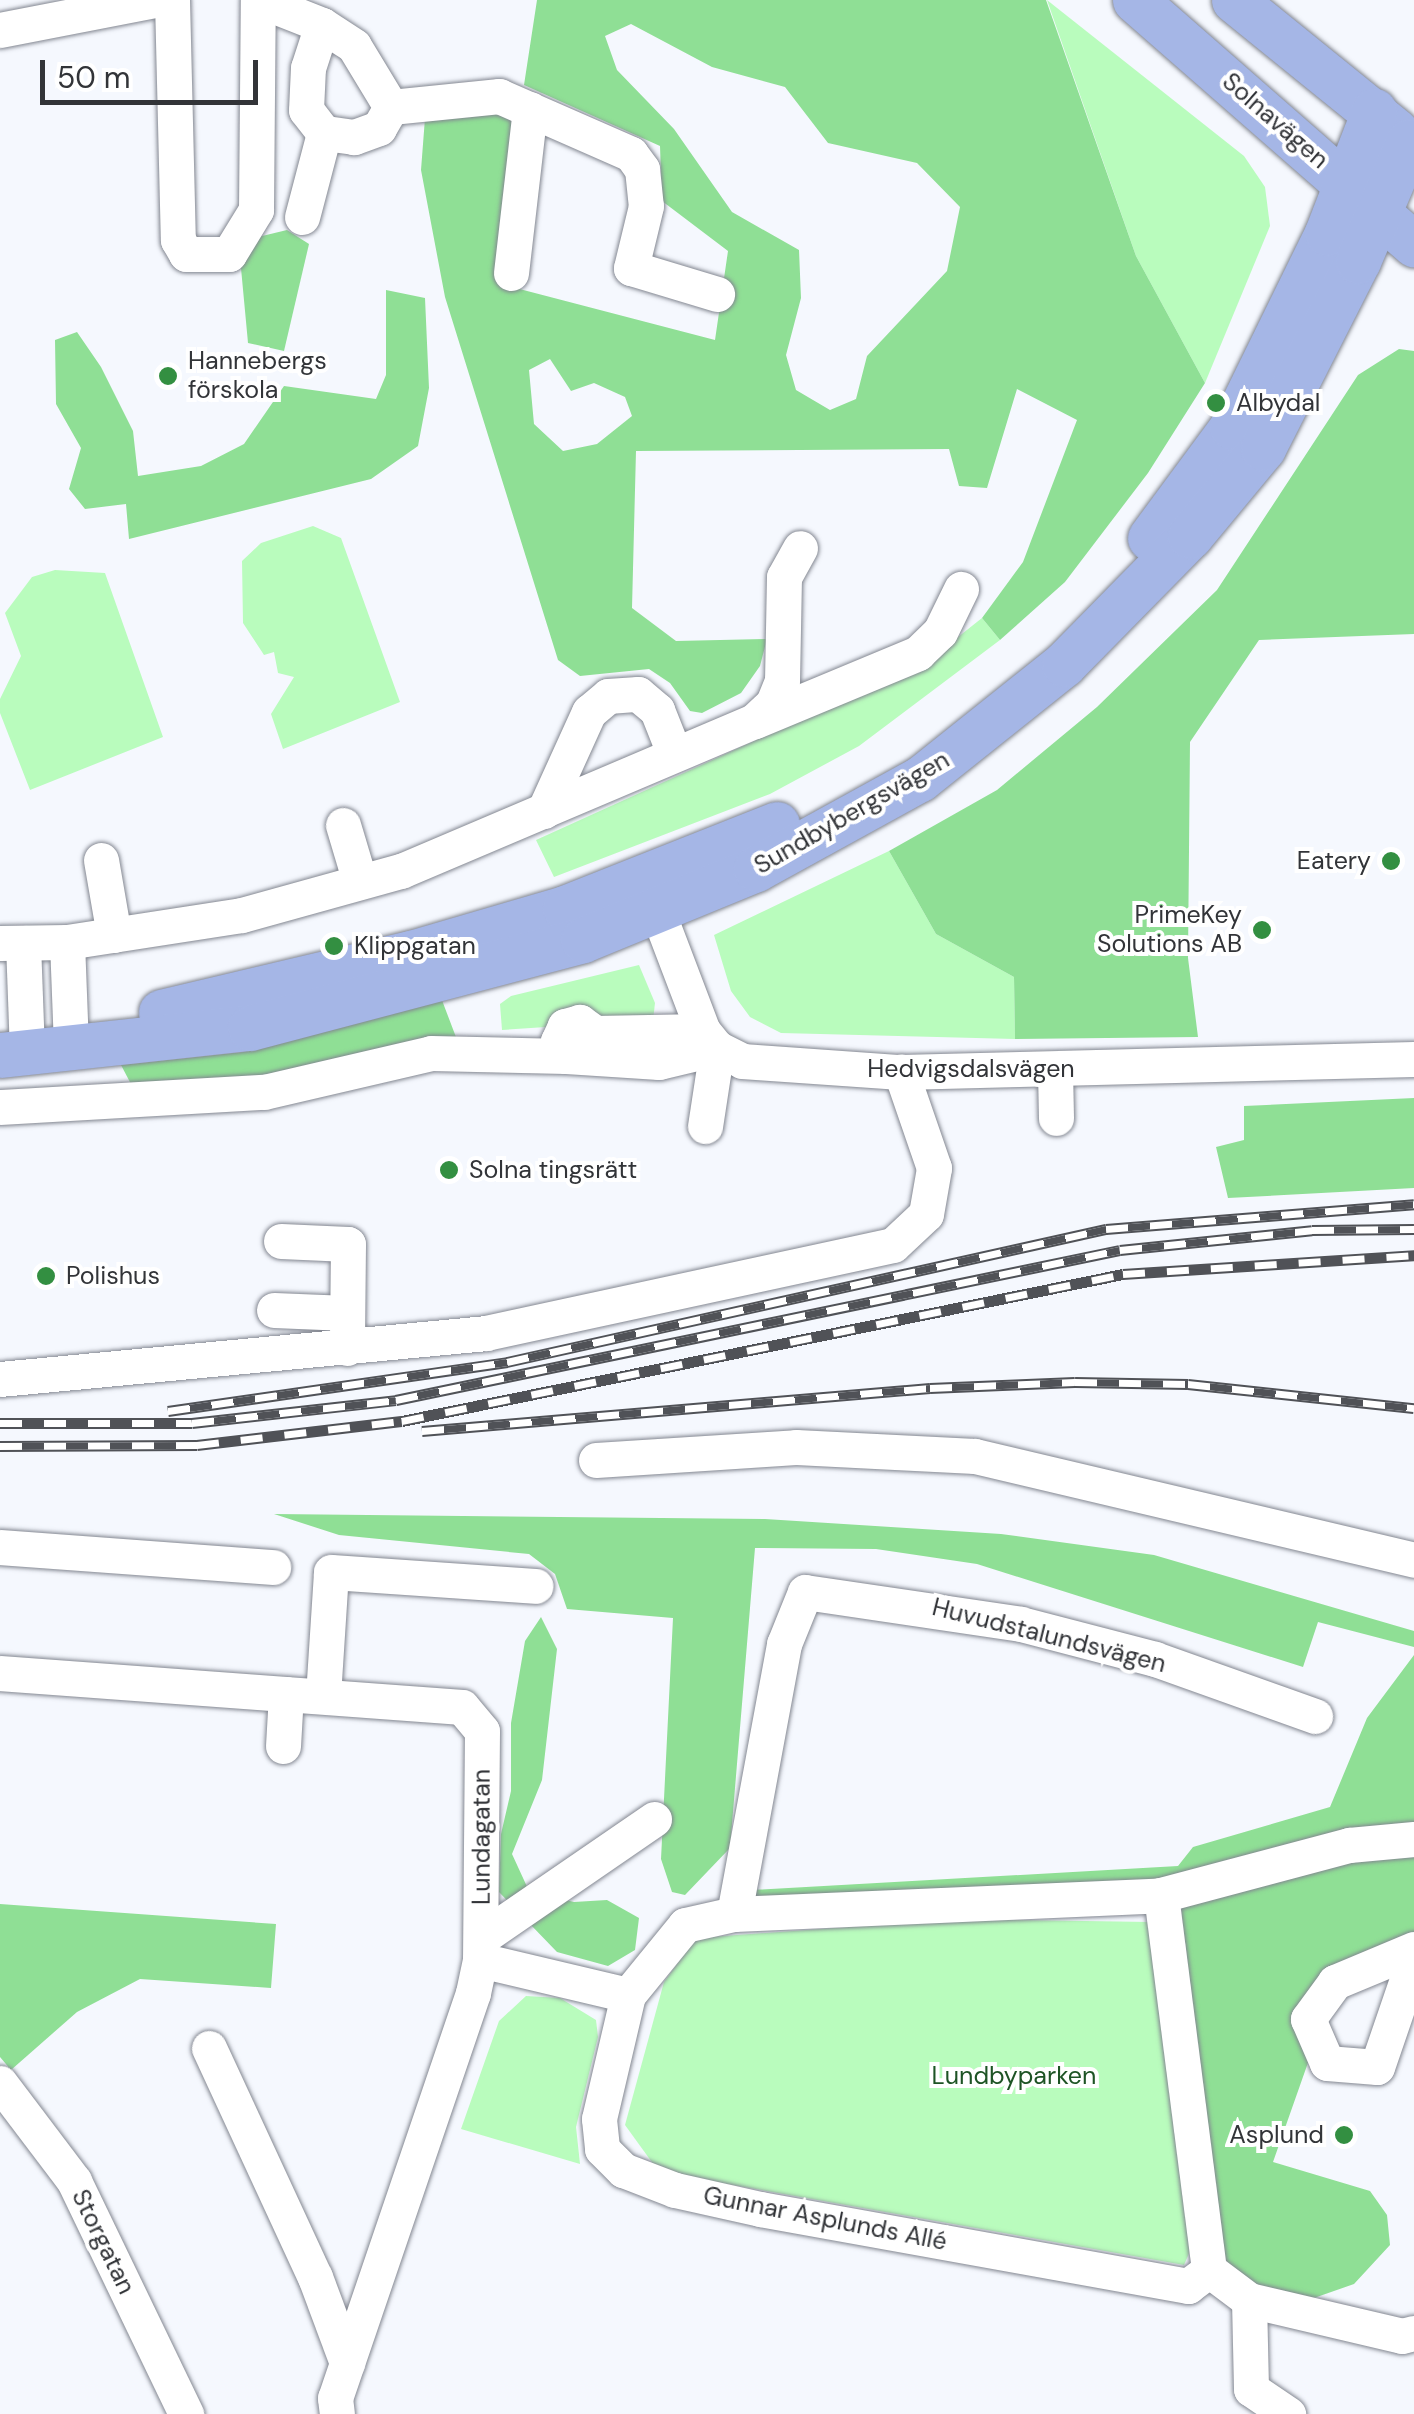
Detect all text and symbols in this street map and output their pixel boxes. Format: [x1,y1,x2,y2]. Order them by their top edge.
scale bar [45,40,262,102]
text: 50 m [57,58,131,97]
street label: Solnavägen [1216,67,1334,175]
place label: Hannebergs förskola [188,347,327,406]
marker: Hannebergs förskola [157,365,179,387]
place label: Albydal [1236,388,1320,418]
marker: Albydal [1205,392,1227,414]
street label: Sundbybergsvägen [749,745,955,881]
place label: Eatery [1297,846,1371,876]
marker: Eatery [1380,850,1402,872]
place label: PrimeKey Solutions AB [1097,901,1242,960]
marker: PrimeKey Solutions AB [1251,919,1273,941]
place label: Klippgatan [354,931,476,961]
marker: Klippgatan [323,935,345,957]
street label: Hedvigsdalsvägen [867,1054,1075,1084]
place label: Solna tingsrätt [469,1155,637,1185]
marker: Solna tingsrätt [438,1159,460,1181]
place label: Polishus [66,1261,160,1291]
marker: Polishus [35,1265,57,1287]
street label: Huvudstalundsvägen [929,1592,1169,1680]
street label: Lundagatan [467,1769,497,1905]
park label: Lundbyparken [932,2061,1096,2091]
place label: Asplund [1229,2120,1324,2150]
marker: Asplund [1333,2124,1355,2146]
street label: Gunnar Asplunds Allé [701,2181,949,2257]
street label: Storgatan [65,2185,141,2299]

